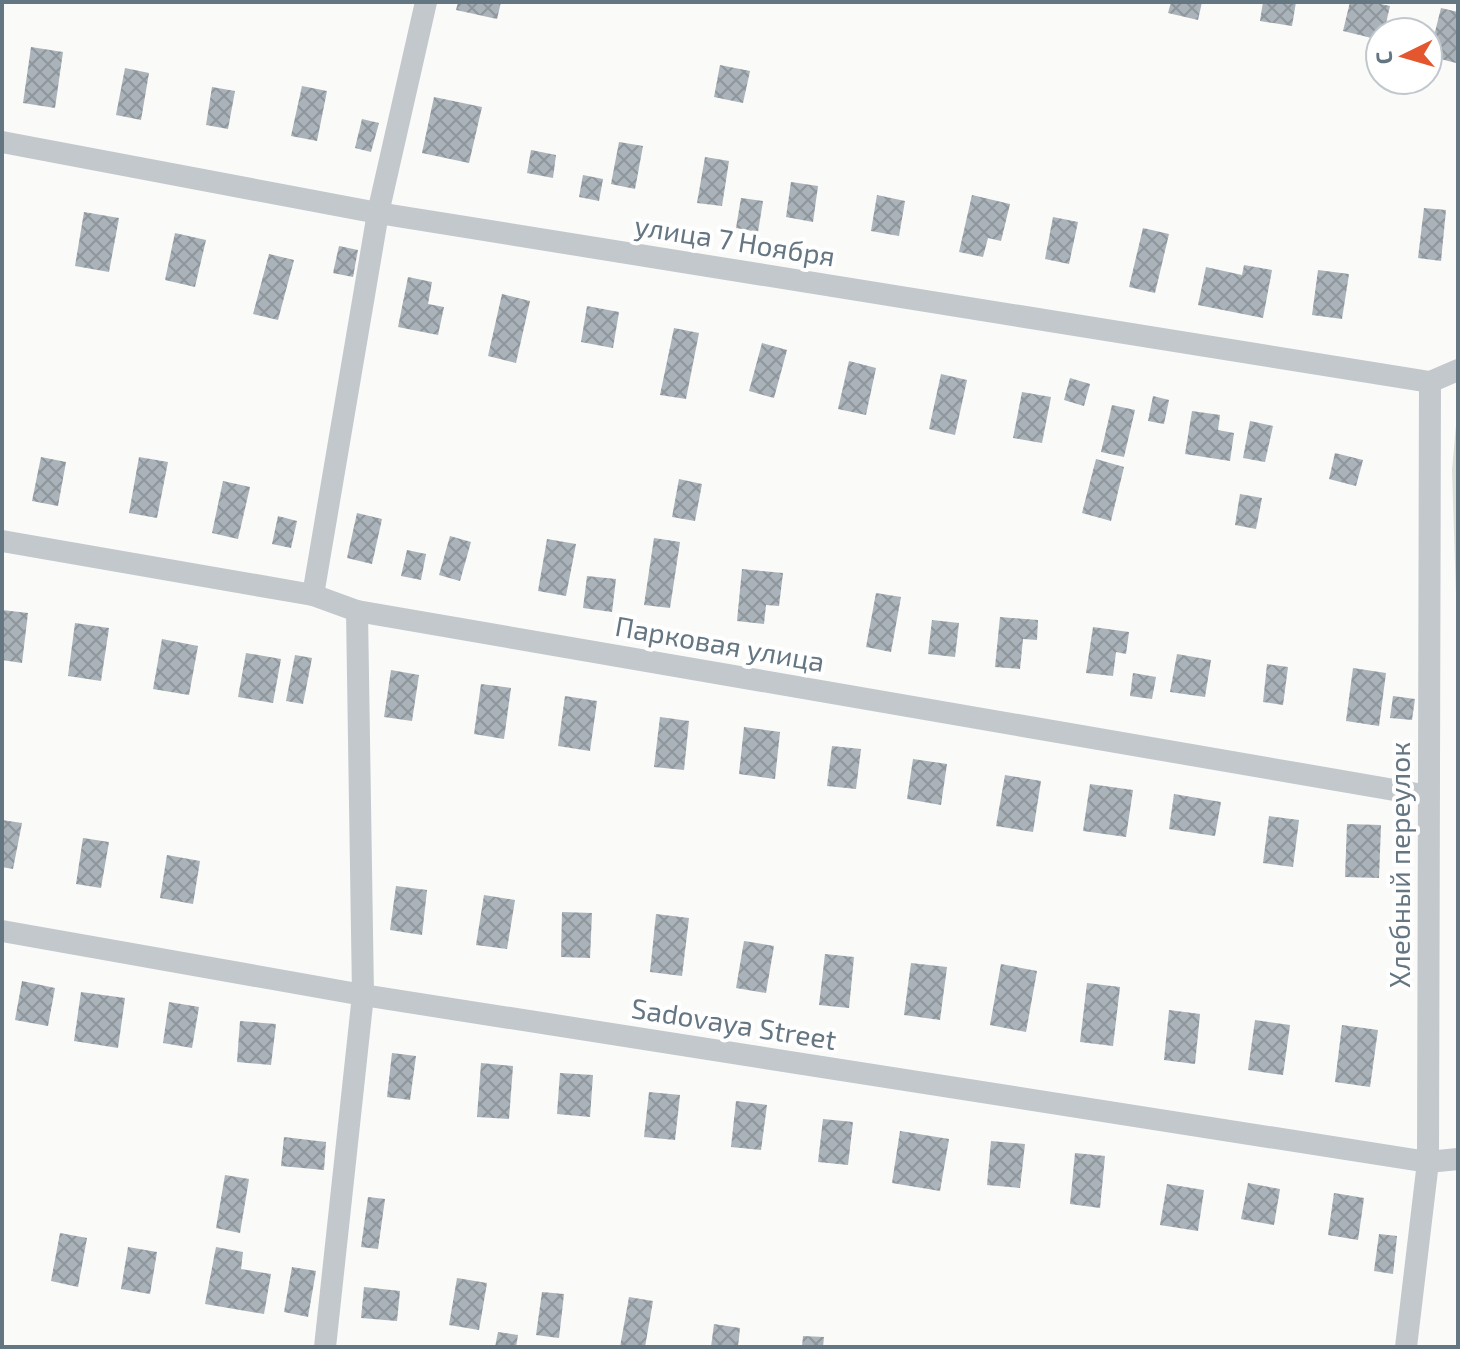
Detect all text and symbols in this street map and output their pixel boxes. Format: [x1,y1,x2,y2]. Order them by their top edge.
north arrow [1364,16,1444,96]
text: С [1370,50,1397,65]
street label: улица 7 Ноября [632,207,838,273]
street label: Парковая улица [613,608,827,678]
street label: Хлебный переулок [1382,742,1416,988]
street label: Sadovaya Street [629,990,839,1056]

